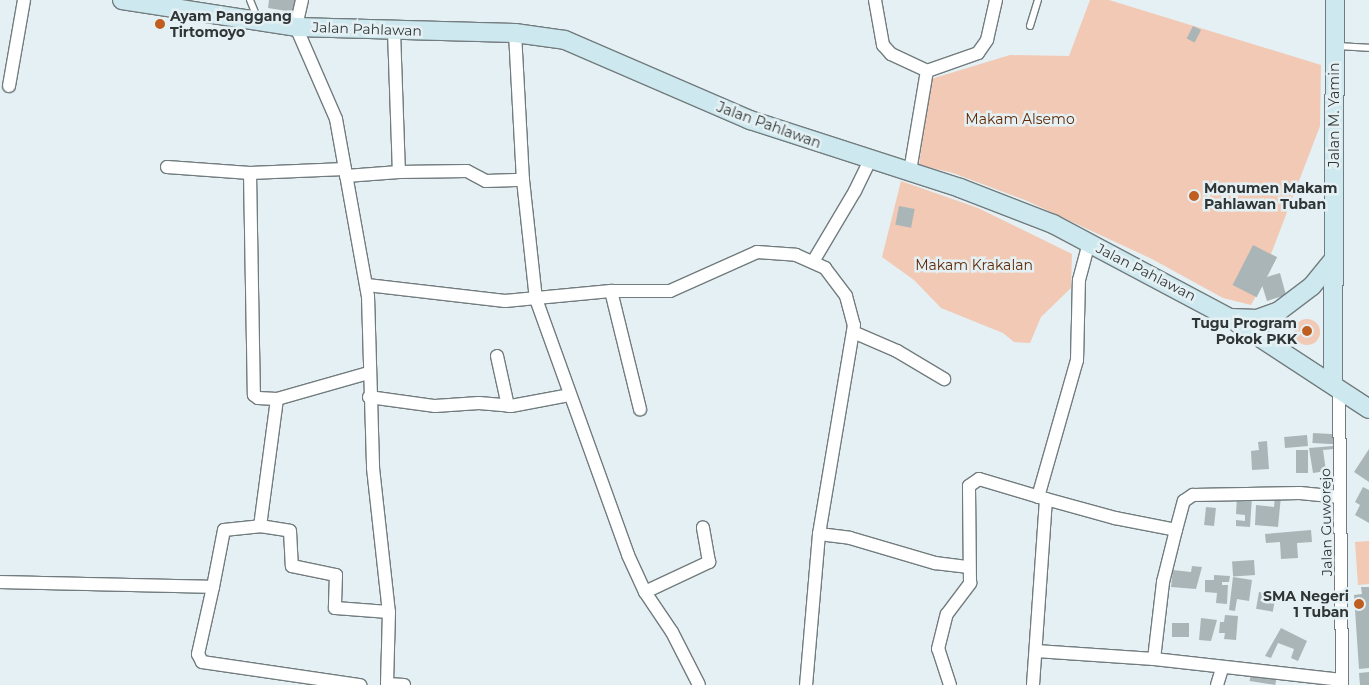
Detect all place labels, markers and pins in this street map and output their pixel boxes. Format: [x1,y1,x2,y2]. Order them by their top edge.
place label: Ayam Panggang Tirtomoyo [170,8,292,40]
marker: Ayam Panggang Tirtomoyo [154,18,166,30]
place label: Monumen Makam Pahlawan Tuban [1204,180,1337,212]
marker: Monumen Makam Pahlawan Tuban [1188,190,1200,202]
place label: Tugu Program Pokok PKK [1192,315,1297,348]
marker: Tugu Program Pokok PKK [1301,325,1313,337]
place label: SMA Negeri 1 Tuban [1263,588,1349,620]
marker: SMA Negeri 1 Tuban [1353,598,1365,610]

